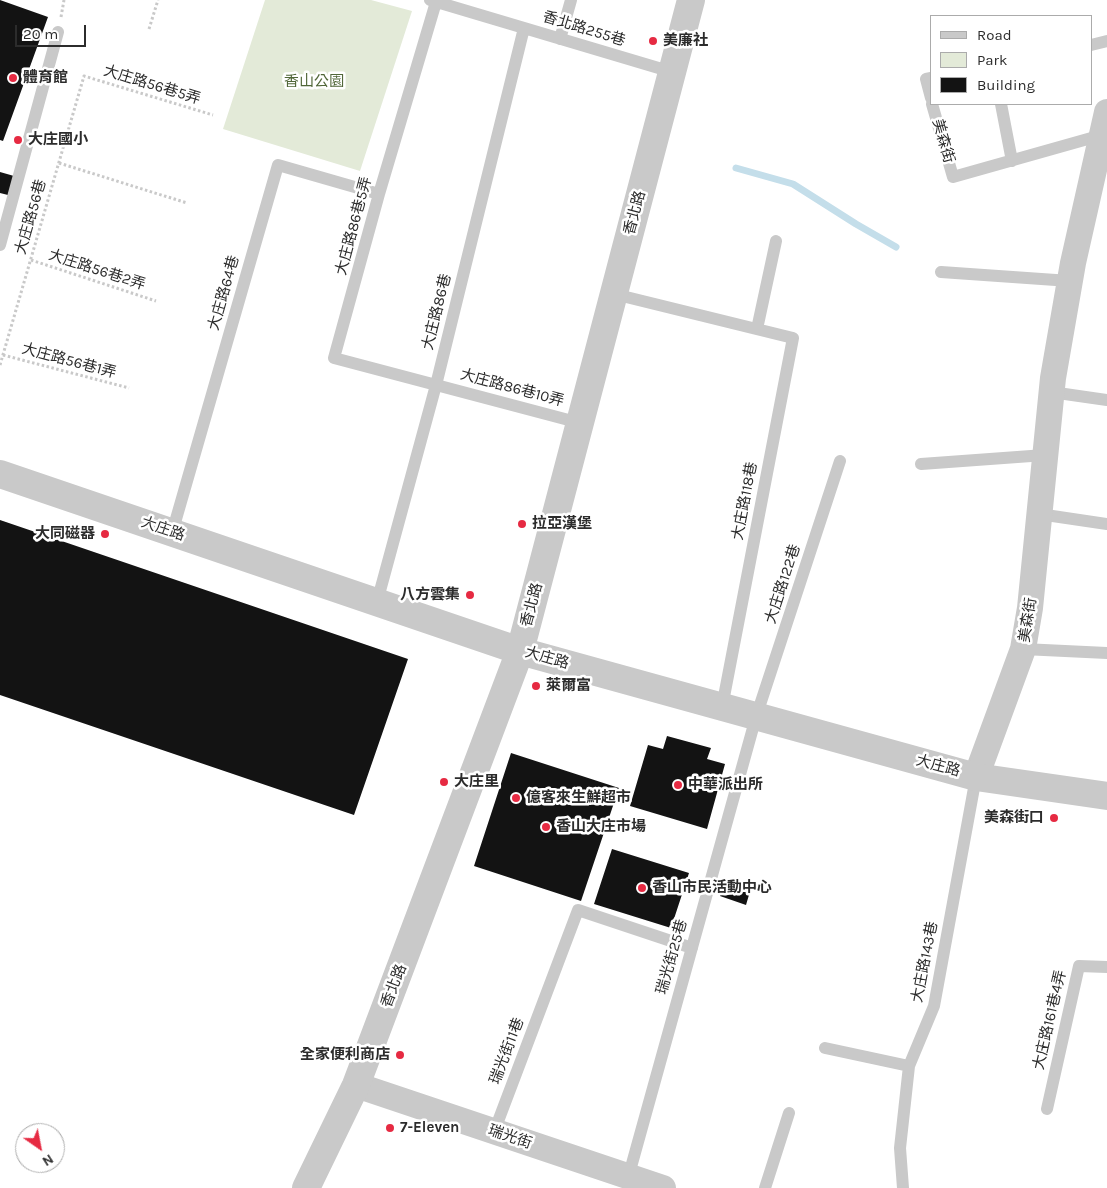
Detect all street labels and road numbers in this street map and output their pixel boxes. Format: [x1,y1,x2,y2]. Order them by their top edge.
street label: 香北路255巷 [540,8,628,50]
street label: 大庄路56巷5弄 [101,62,203,108]
street label: 美森街 [928,117,958,165]
street label: 大庄路86巷5弄 [332,175,376,277]
street label: 大庄路56巷 [12,177,50,257]
street label: 香北路 [620,189,650,237]
street label: 大庄路56巷2弄 [46,246,148,294]
street label: 大庄路64巷 [205,254,243,332]
street label: 大庄路86巷 [419,272,455,352]
street label: 大庄路56巷1弄 [20,340,118,382]
street label: 大庄路86巷10弄 [458,366,566,410]
street label: 大庄路118巷 [729,460,761,542]
street label: 大庄路 [139,513,187,545]
street label: 大庄路122巷 [762,542,804,626]
street label: 香北路 [517,581,547,629]
street label: 美森街 [1016,596,1040,644]
street label: 大庄路 [523,643,571,673]
street label: 大庄路 [914,751,962,781]
street label: 瑞光街25巷 [653,917,691,997]
street label: 大庄路143巷 [908,920,942,1004]
street label: 香北路 [378,962,410,1010]
street label: 大庄路161巷4弄 [1030,968,1070,1072]
street label: 瑞光街11巷 [486,1015,528,1087]
street label: 瑞光街 [486,1121,534,1153]

